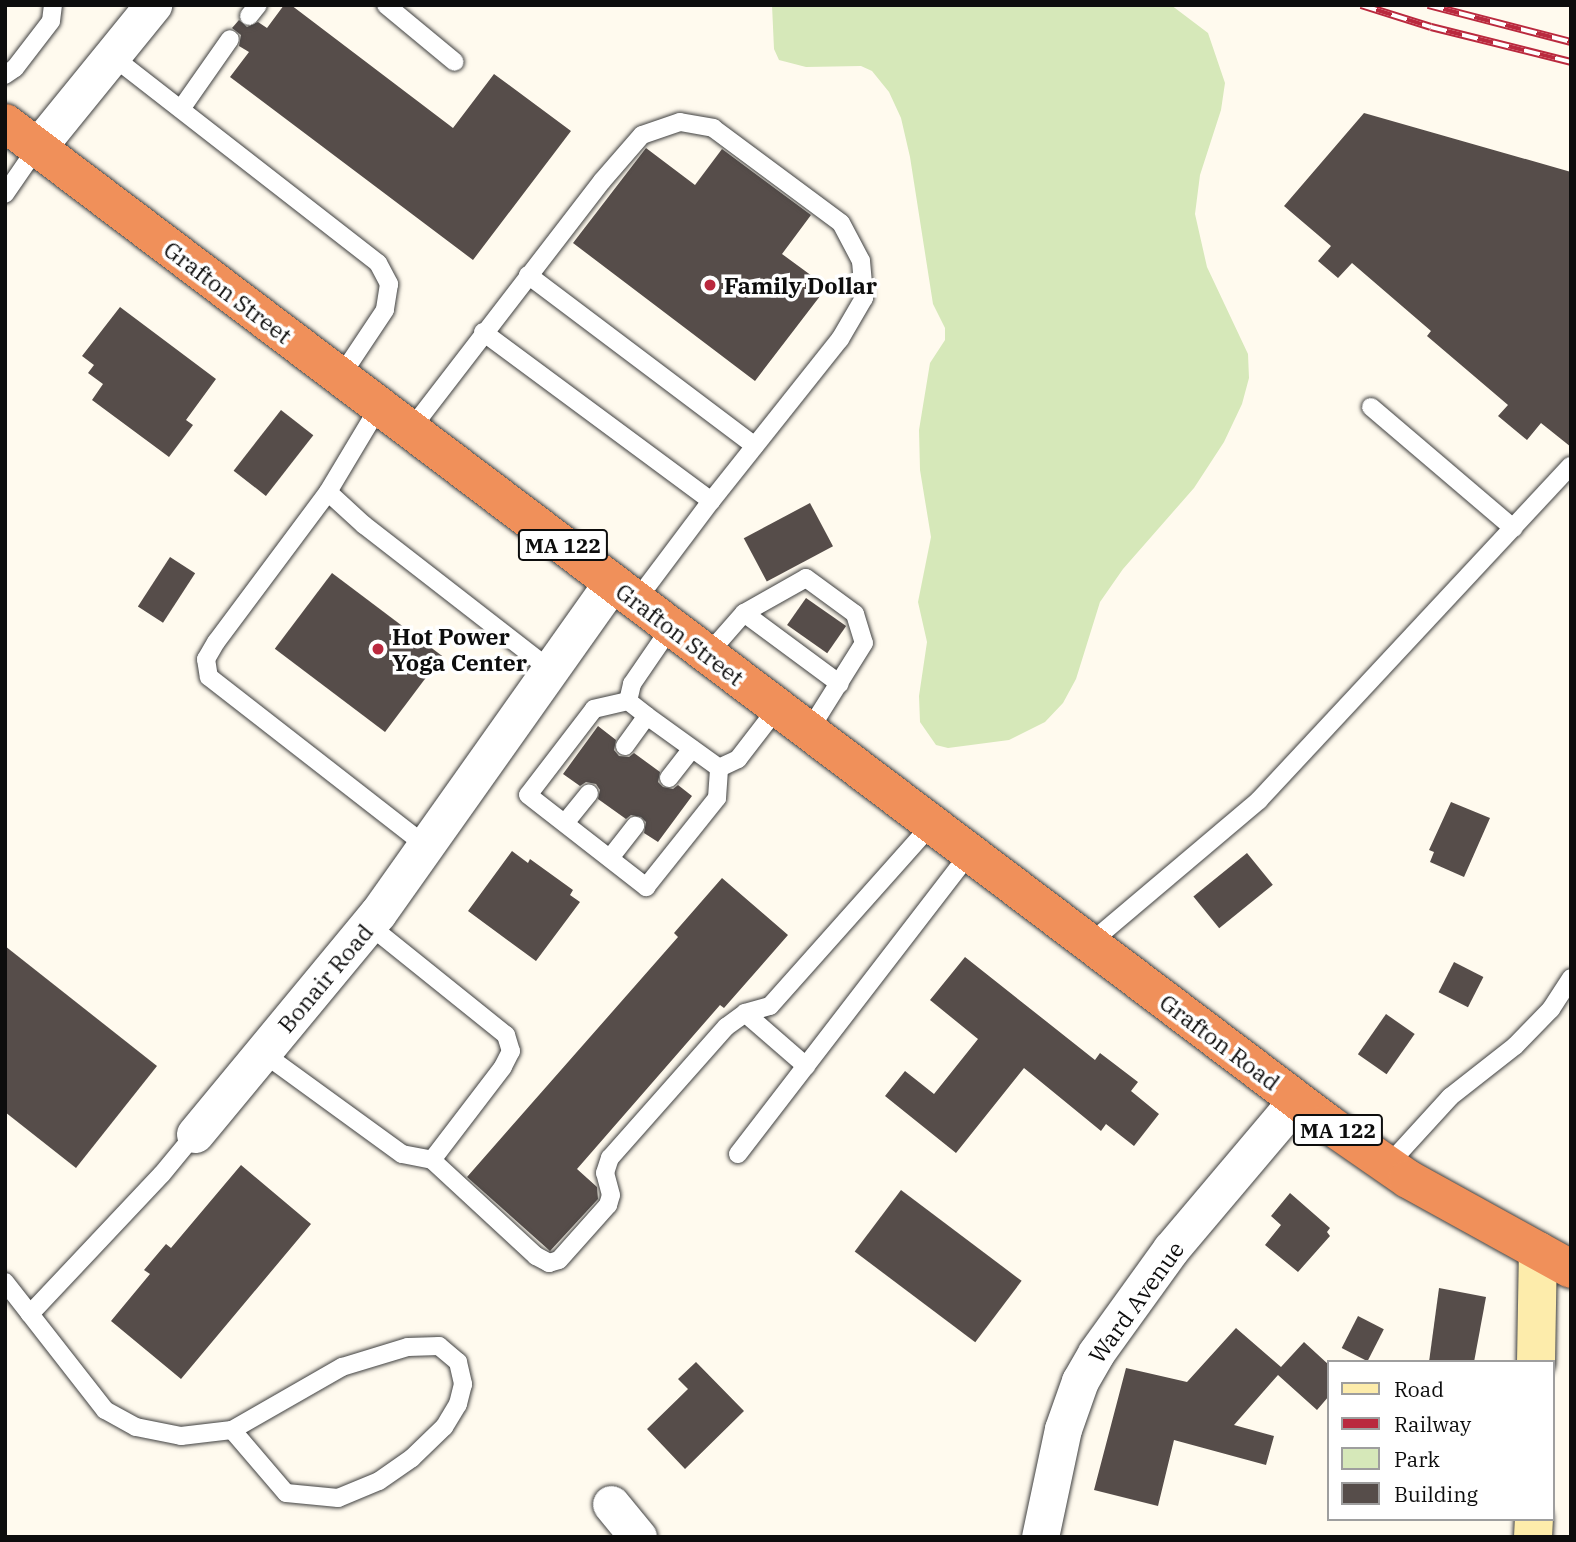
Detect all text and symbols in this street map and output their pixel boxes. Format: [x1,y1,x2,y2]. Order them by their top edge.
street label: Grafton Street [159,235,297,349]
place label: Family Dollar [724,271,877,299]
marker: Family Dollar [702,277,718,293]
road number: MA 122 [518,528,608,562]
street label: Grafton Street [611,577,749,691]
place label: Hot Power Yoga Center [392,622,527,676]
marker: Hot Power Yoga Center [370,641,386,657]
street label: Bonair Road [272,918,378,1038]
street label: Grafton Road [1155,988,1285,1096]
road number: MA 122 [1292,1112,1384,1148]
street label: Ward Avenue [1083,1236,1189,1368]
legend [1328,1360,1555,1521]
text: Road [1394,1375,1444,1403]
text: Railway [1394,1410,1471,1438]
text: Park [1394,1445,1440,1473]
text: Building [1394,1480,1478,1508]

